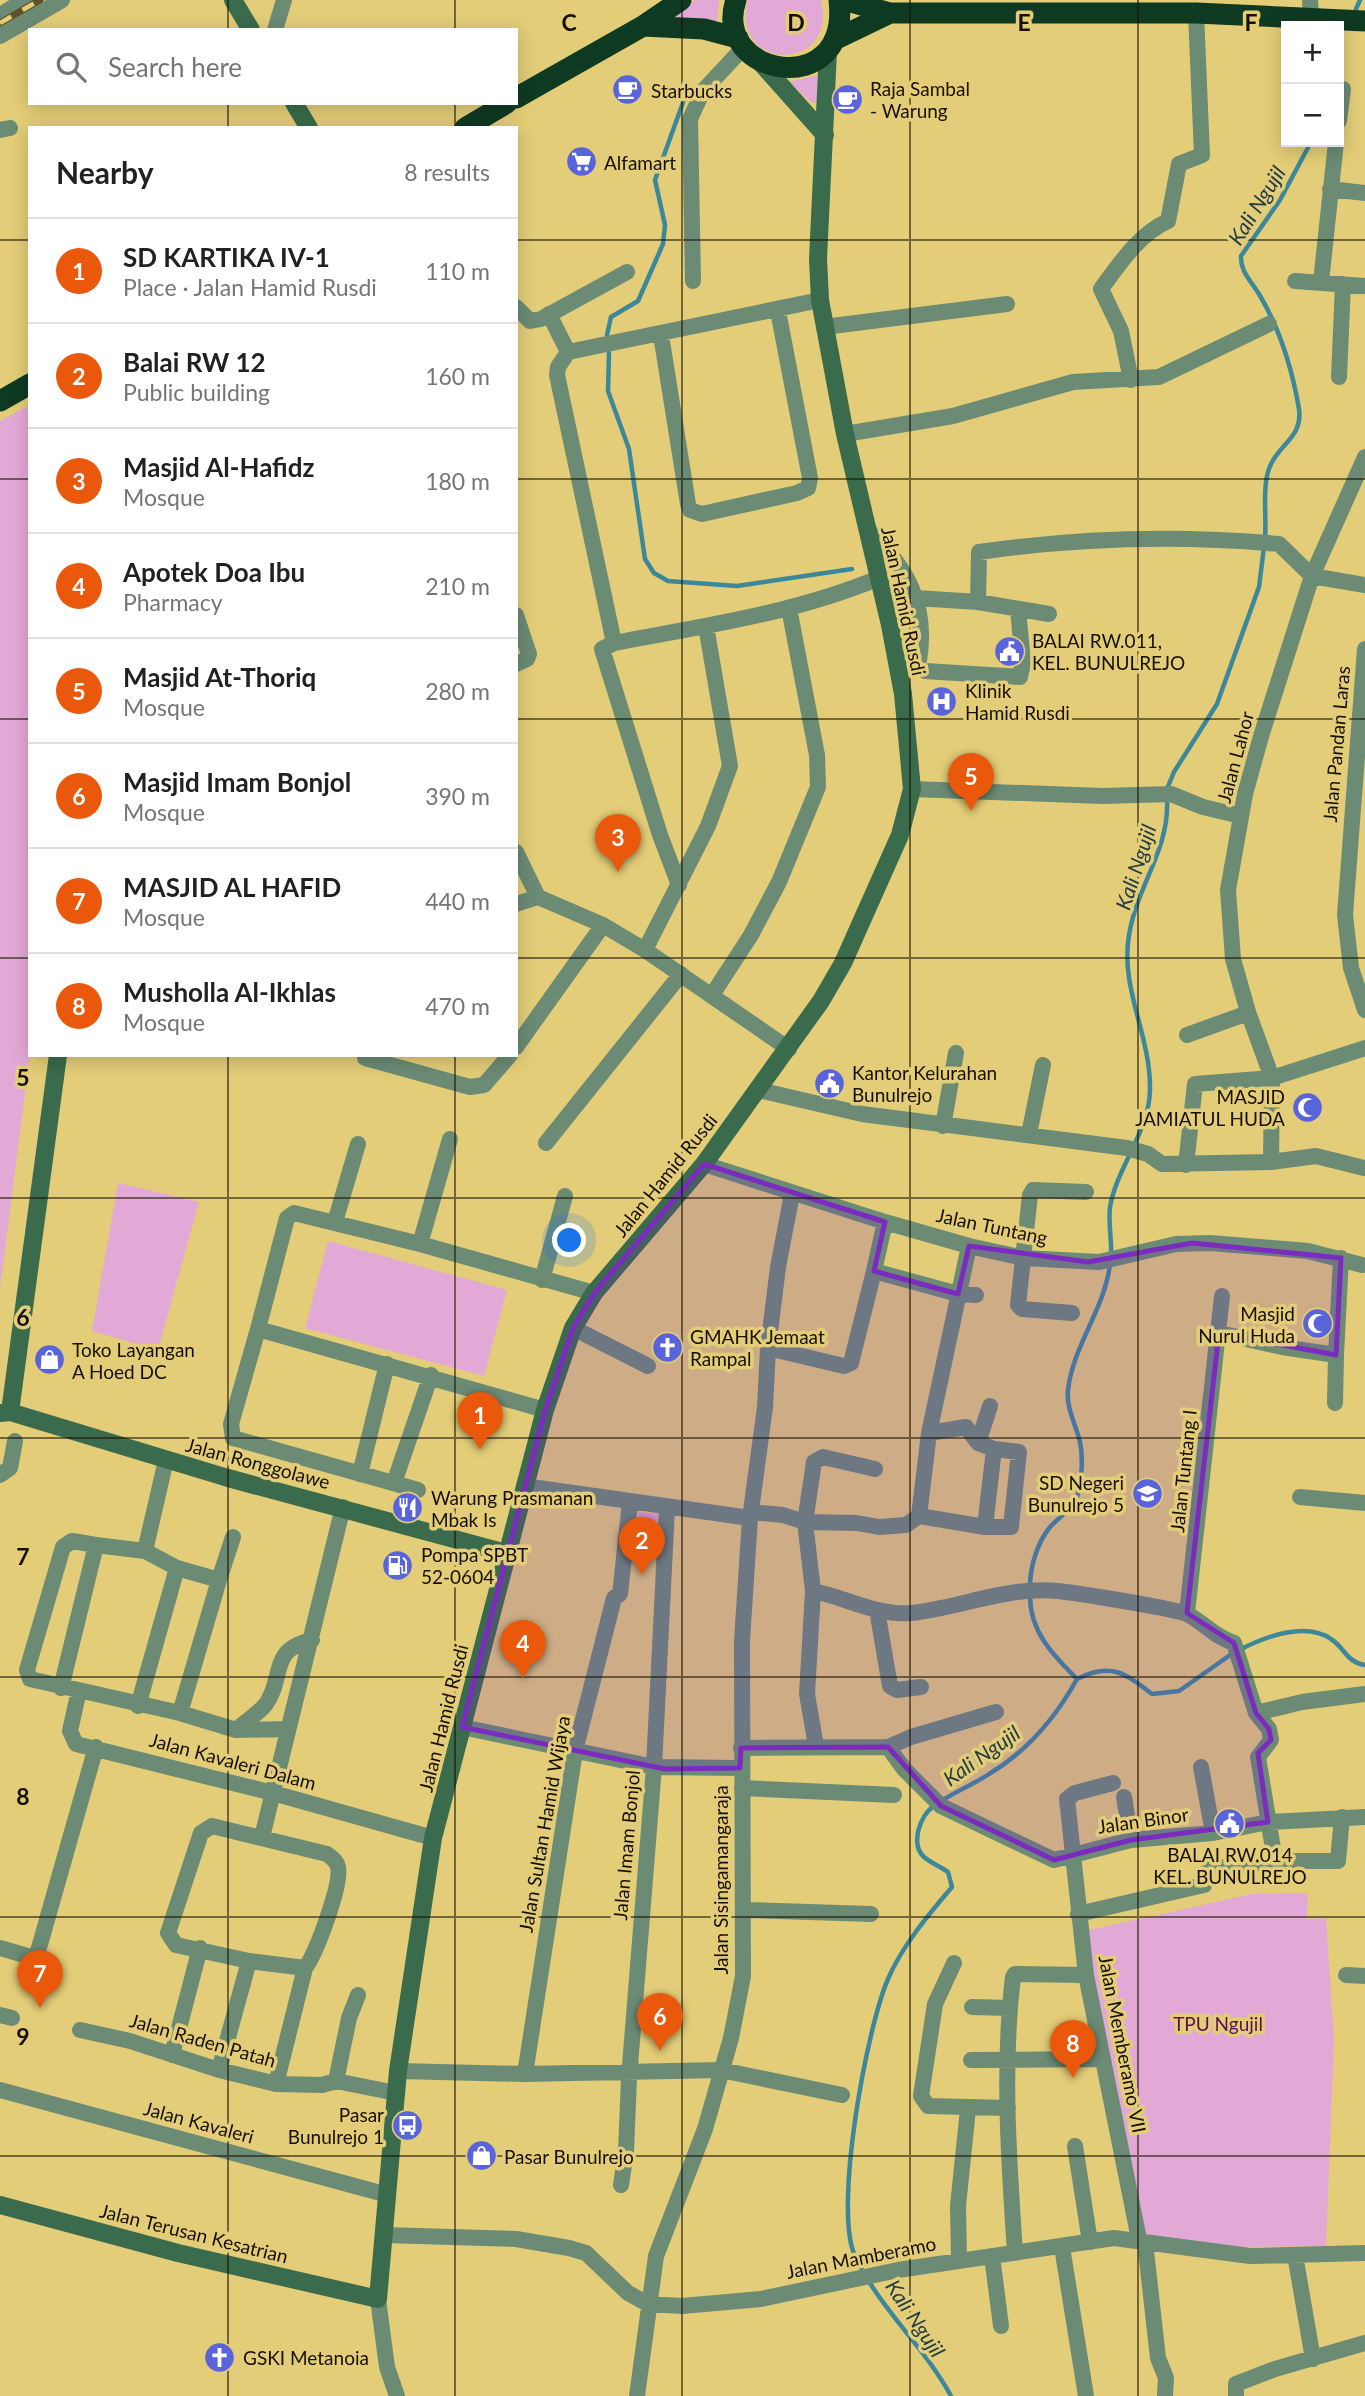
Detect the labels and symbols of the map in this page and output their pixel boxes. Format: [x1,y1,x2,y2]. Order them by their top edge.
text: C [561,8,577,36]
text: D [787,8,805,36]
text: E [1017,8,1031,36]
text: F [1244,8,1258,36]
cafe icon: Starbucks [611,73,645,107]
place label: Raja Sambal - Warung [870,77,970,122]
place label: Starbucks [651,79,732,102]
cafe icon: Raja Sambal - Warung [830,82,864,116]
supermarket icon: Alfamart [564,145,598,179]
place label: Alfamart [604,151,676,174]
water label: Kali Ngujil [1222,161,1290,249]
street label: Jalan Hamid Rusdi [877,525,931,677]
place label: BALAI RW.011, KEL. BUNULREJO [1032,629,1185,674]
public building icon: BALAI RW.011, KEL. BUNULREJO [992,634,1026,668]
street label: Jalan Pandan Laras [1318,665,1354,823]
place label: Klinik Hamid Rusdi [965,679,1070,724]
hospital icon: Klinik Hamid Rusdi [925,684,959,718]
street label: Jalan Lahor [1212,709,1258,805]
pin: 5 [948,753,994,811]
pin: 3 [595,814,641,872]
water label: Kali Ngujil [1110,821,1161,913]
place label: Kantor Kelurahan Bunulrejo [852,1061,997,1106]
text: 5 [16,1063,30,1091]
public building icon: Kantor Kelurahan Bunulrejo [812,1066,846,1100]
place label: MASJID JAMIATUL HUDA [1135,1085,1285,1130]
mosque icon: MASJID JAMIATUL HUDA [1291,1090,1325,1124]
street label: Jalan Hamid Rusdi [608,1109,722,1241]
street label: Jalan Tuntang [934,1203,1050,1249]
your location [552,1223,586,1257]
place label: Masjid Nurul Huda [1198,1302,1295,1347]
text: 6 [16,1303,30,1331]
mosque icon: Masjid Nurul Huda [1301,1307,1335,1341]
place label: GMAHK Jemaat Rampal [690,1325,825,1370]
church icon: GMAHK Jemaat Rampal [650,1330,684,1364]
place label: Toko Layangan A Hoed DC [72,1338,195,1383]
shop icon: Toko Layangan A Hoed DC [32,1343,66,1377]
pin: 1 [457,1392,503,1450]
street label: Jalan Tuntang I [1165,1409,1201,1533]
street label: Jalan Ronggolawe [183,1433,333,1493]
place label: SD Negeri Bunulrejo 5 [1028,1471,1124,1516]
school or university icon: SD Negeri Bunulrejo 5 [1130,1476,1164,1510]
place label: Warung Prasmanan Mbak Is [431,1486,593,1531]
restaurant icon: Warung Prasmanan Mbak Is [391,1491,425,1525]
pin: 2 [619,1517,665,1575]
text: 7 [16,1542,30,1570]
place label: Pompa SPBT 52-0604 [421,1543,528,1588]
fuel station icon: Pompa SPBT 52-0604 [381,1548,415,1582]
pin: 4 [500,1620,546,1678]
street label: Jalan Hamid Rusdi [414,1642,472,1794]
street label: Jalan Sultan Hamid Wijaya [514,1714,574,1934]
water label: Kali Ngujil [938,1719,1024,1790]
street label: Jalan Kavaleri Dalam [147,1728,319,1794]
street label: Jalan Imam Bonjol [608,1769,644,1921]
text: 8 [16,1782,30,1810]
street label: Jalan Sisingamangaraja [709,1785,732,1975]
street label: Jalan Binor [1096,1802,1190,1838]
public building icon: BALAI RW.014 KEL. BUNULREJO [1213,1806,1247,1840]
place label: BALAI RW.014 KEL. BUNULREJO [1153,1843,1307,1888]
pin: 7 [17,1950,63,2008]
street label: Jalan Memberamo VII [1094,1953,1152,2135]
pin: 6 [637,1993,683,2051]
street label: Jalan Raden Patah [127,2008,279,2072]
park label: TPU Ngujil [1173,2012,1263,2035]
pin: 8 [1050,2020,1096,2078]
text: 9 [16,2022,30,2050]
street label: Jalan Kavaleri [141,2096,257,2148]
place label: Pasar Bunulrejo 1 [288,2103,384,2148]
bus stop icon: Pasar Bunulrejo 1 [390,2108,424,2142]
shop icon: Pasar Bunulrejo [464,2139,498,2173]
place label: Pasar Bunulrejo [504,2145,634,2168]
street label: Jalan Terusan Kesatrian [97,2198,291,2268]
street label: Jalan Mamberamo [784,2231,938,2283]
water label: Kali Ngujil [881,2275,951,2362]
church icon: GSKI Metanoia [203,2340,237,2374]
place label: GSKI Metanoia [243,2346,369,2369]

